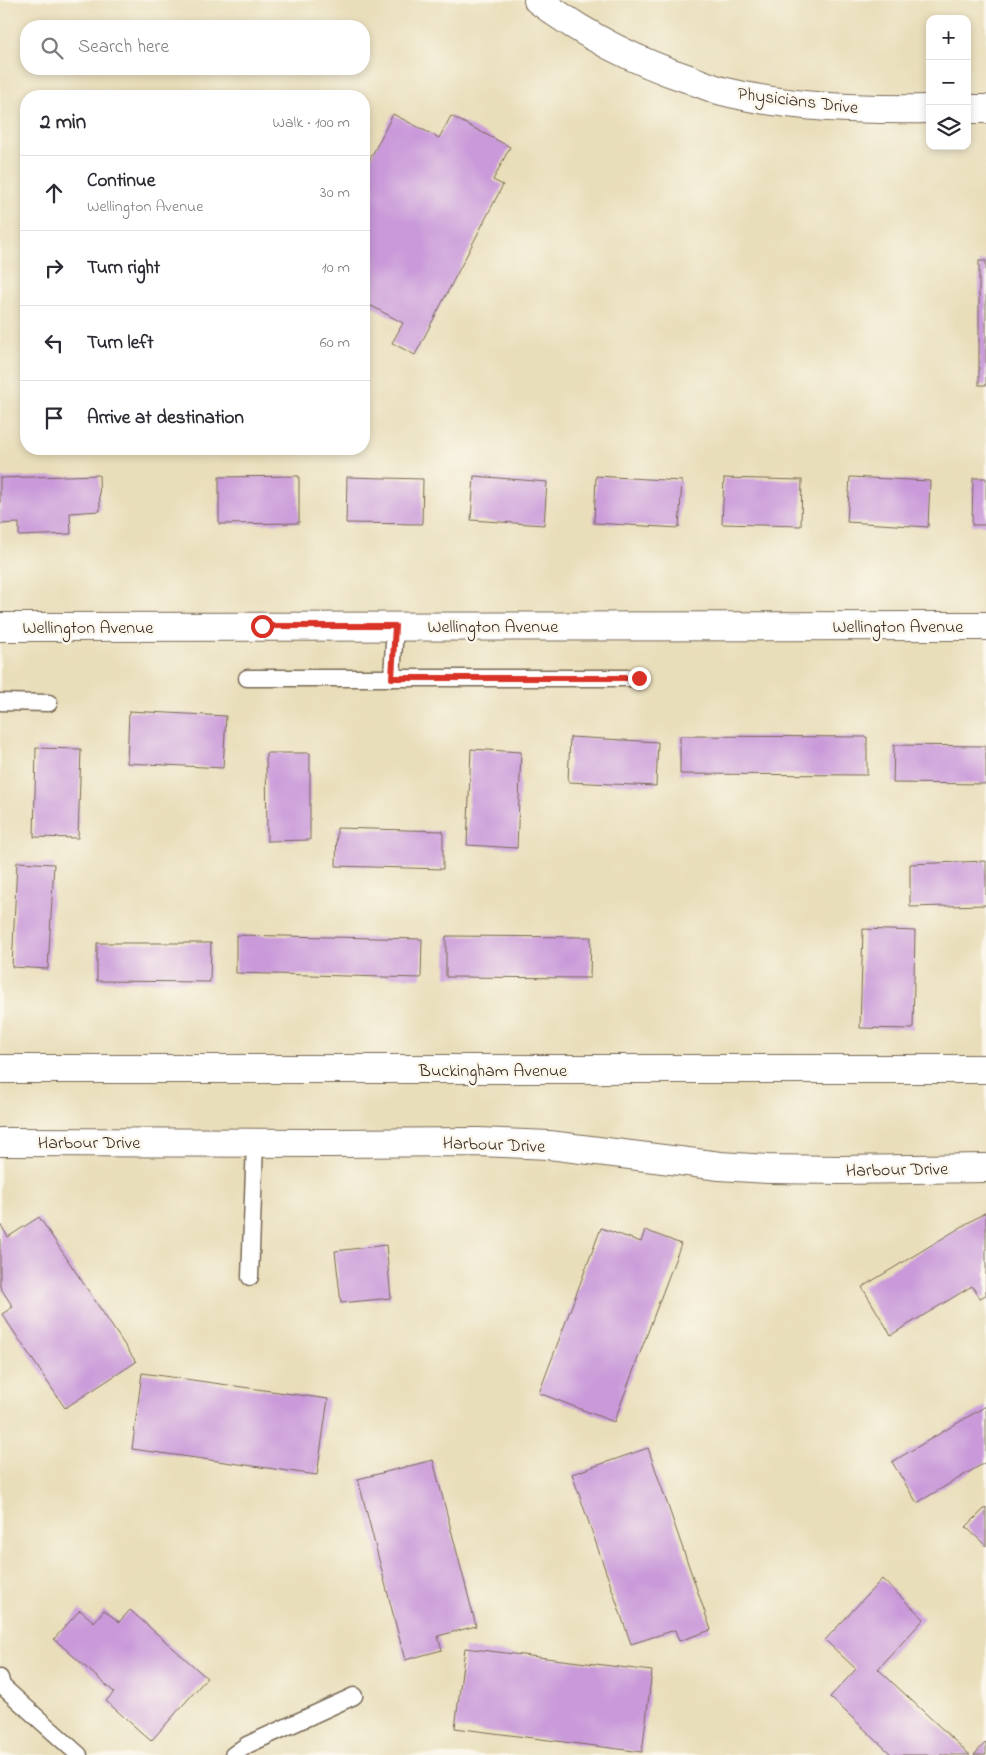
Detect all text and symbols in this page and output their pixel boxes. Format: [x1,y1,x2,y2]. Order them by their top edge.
map controls [926,15,971,150]
button: + [926,15,971,60]
search box [20,20,370,75]
icon: search [38,34,66,62]
text: Search here [78,34,169,61]
button: − [926,60,971,105]
street label: Physicians Drive [736,82,861,122]
button: layers [926,105,971,150]
text: 2 min [40,108,86,138]
text: Walk · 100 m [273,111,350,135]
text: Continue [87,168,155,195]
icon: ahead [40,179,68,207]
text: 30 m [320,181,350,205]
text: Wellington Avenue [87,195,203,219]
icon: right [40,254,68,282]
text: Turn right [87,255,160,282]
text: 10 m [322,256,350,280]
icon: left [40,329,68,357]
text: Turn left [87,330,154,357]
text: 60 m [320,331,350,355]
icon: arrive [40,404,68,432]
text: Arrive at destination [87,405,244,432]
route start [251,615,274,638]
street label: Wellington Avenue [428,615,559,642]
street label: Wellington Avenue [833,615,964,642]
street label: Wellington Avenue [23,616,154,643]
route end [628,667,651,690]
street label: Buckingham Avenue [418,1059,568,1086]
street label: Harbour Drive [38,1131,141,1157]
street label: Harbour Drive [442,1131,547,1161]
street label: Harbour Drive [846,1157,949,1185]

